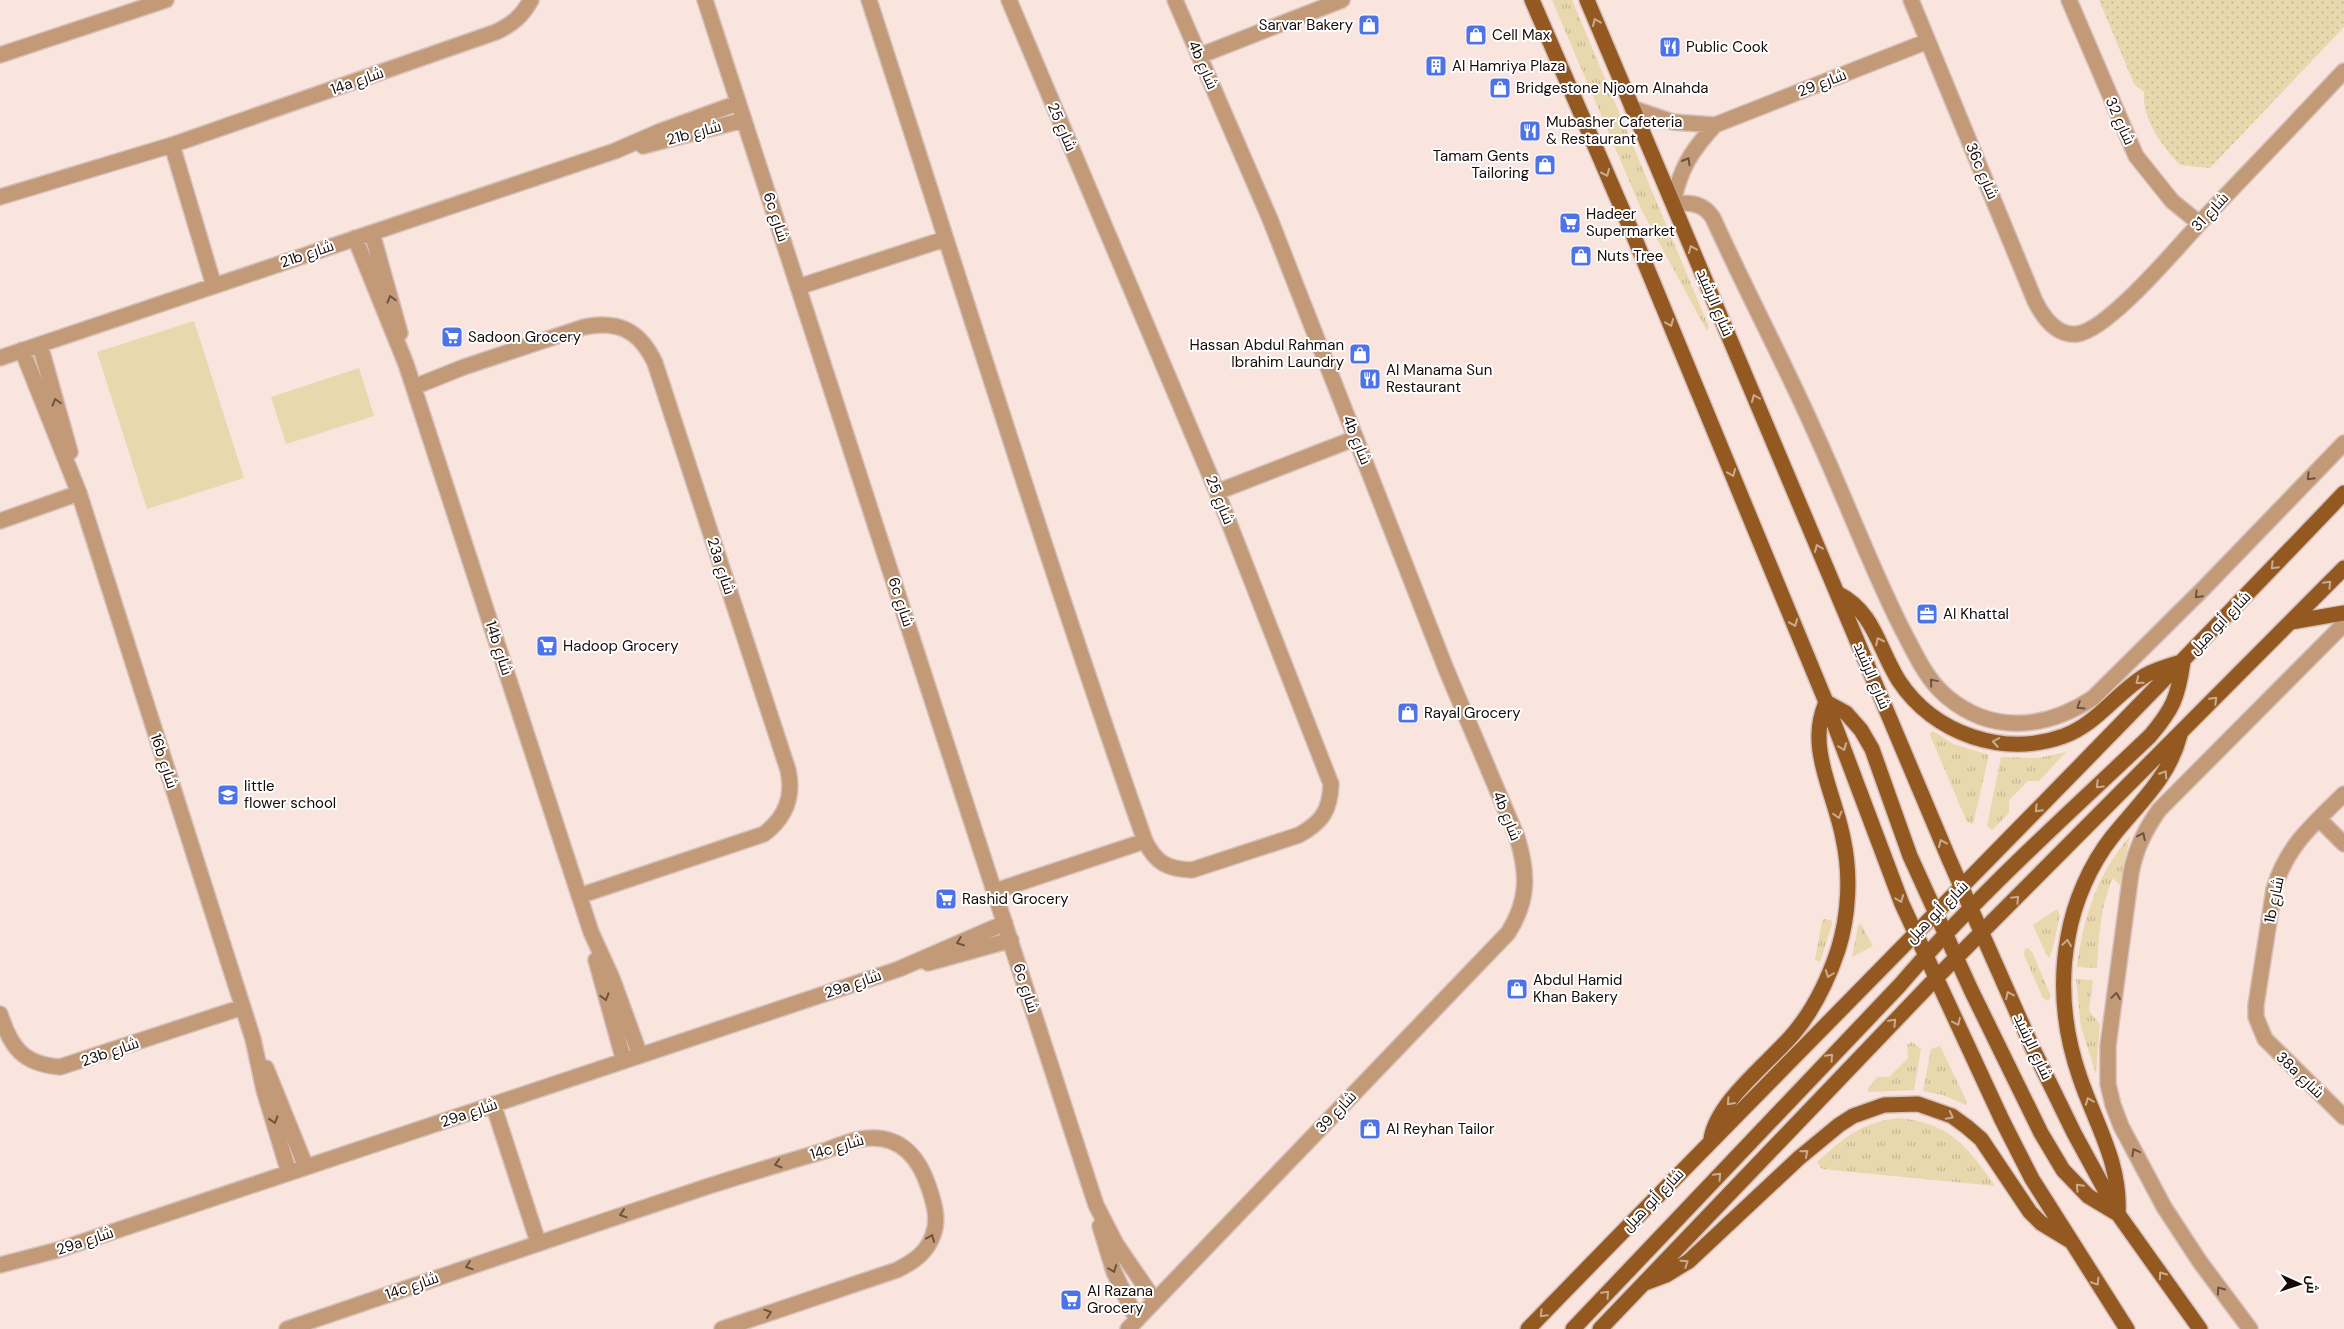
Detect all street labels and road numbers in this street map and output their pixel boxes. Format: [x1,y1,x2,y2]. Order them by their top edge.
street label: 4b شارع [1182,37,1223,93]
street label: 14a شارع [328,63,387,100]
street label: شارع 29 [1795,65,1850,102]
street label: شارع 32 [2100,94,2139,149]
street label: شارع 25 [1042,100,1081,155]
street label: 21b شارع [664,116,724,151]
street label: 36c شارع [1960,140,2003,203]
street label: شارع 31 [2187,188,2234,236]
street label: 6c شارع [758,190,793,245]
street label: 21b شارع [277,235,337,273]
street label: شارع الرشيد [1691,267,1738,340]
street label: 4b شارع [1337,412,1376,468]
street label: شارع 25 [1200,473,1239,528]
street label: 23a شارع [701,535,740,597]
street label: 6c شارع [883,575,918,630]
street label: شارع أبو هيل [2185,587,2256,660]
street label: 14b شارع [480,618,517,678]
street label: شارع الرشيد [1848,640,1895,713]
street label: 16b شارع [145,731,182,791]
street label: 4b شارع [1487,788,1526,844]
street label: 1b شارع [2259,875,2290,925]
street label: شارع أبو هيل [1901,876,1973,948]
street label: 6c شارع [1008,961,1043,1016]
street label: 29a شارع [822,965,885,1004]
street label: شارع الرشيد [2008,1011,2057,1084]
street label: 23b شارع [78,1033,142,1072]
street label: 38a شارع [2271,1047,2328,1103]
street label: شارع 39 [1311,1087,1362,1138]
street label: 29a شارع [438,1094,501,1133]
street label: 14c شارع [808,1130,867,1165]
street label: شارع أبو هيل [1618,1164,1689,1237]
street label: 29a شارع [54,1222,117,1261]
street label: 14c شارع [383,1268,442,1305]

